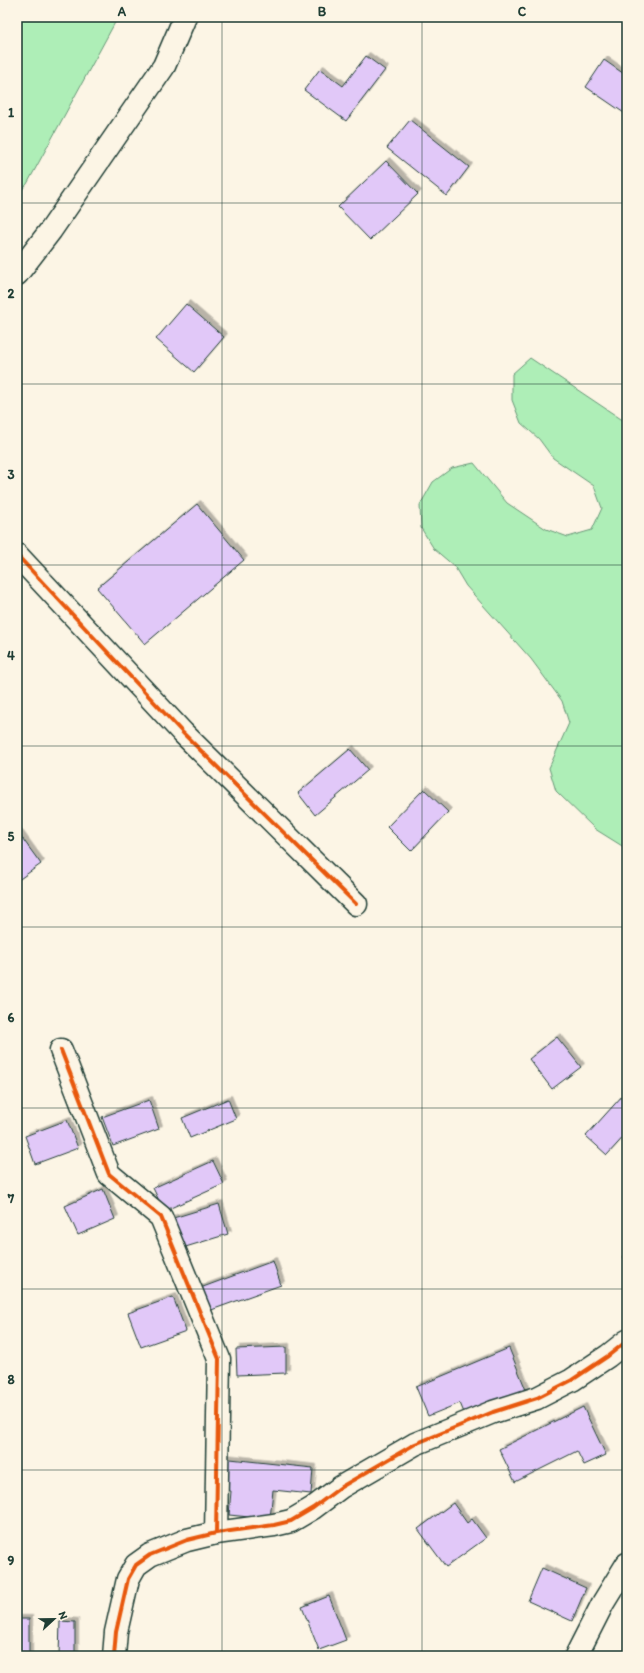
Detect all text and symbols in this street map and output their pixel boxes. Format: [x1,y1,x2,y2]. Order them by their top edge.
text: A [117,4,127,19]
text: B [318,4,327,19]
text: C [518,4,527,19]
text: 1 [8,105,14,120]
text: 2 [8,286,15,301]
text: 3 [7,467,15,482]
text: 4 [7,648,15,663]
text: 5 [8,829,15,844]
text: 6 [8,1010,15,1025]
text: 7 [7,1191,15,1206]
text: 8 [7,1372,15,1387]
text: 9 [8,1553,15,1568]
north arrow [34,1599,74,1639]
text: N [55,1610,70,1621]

